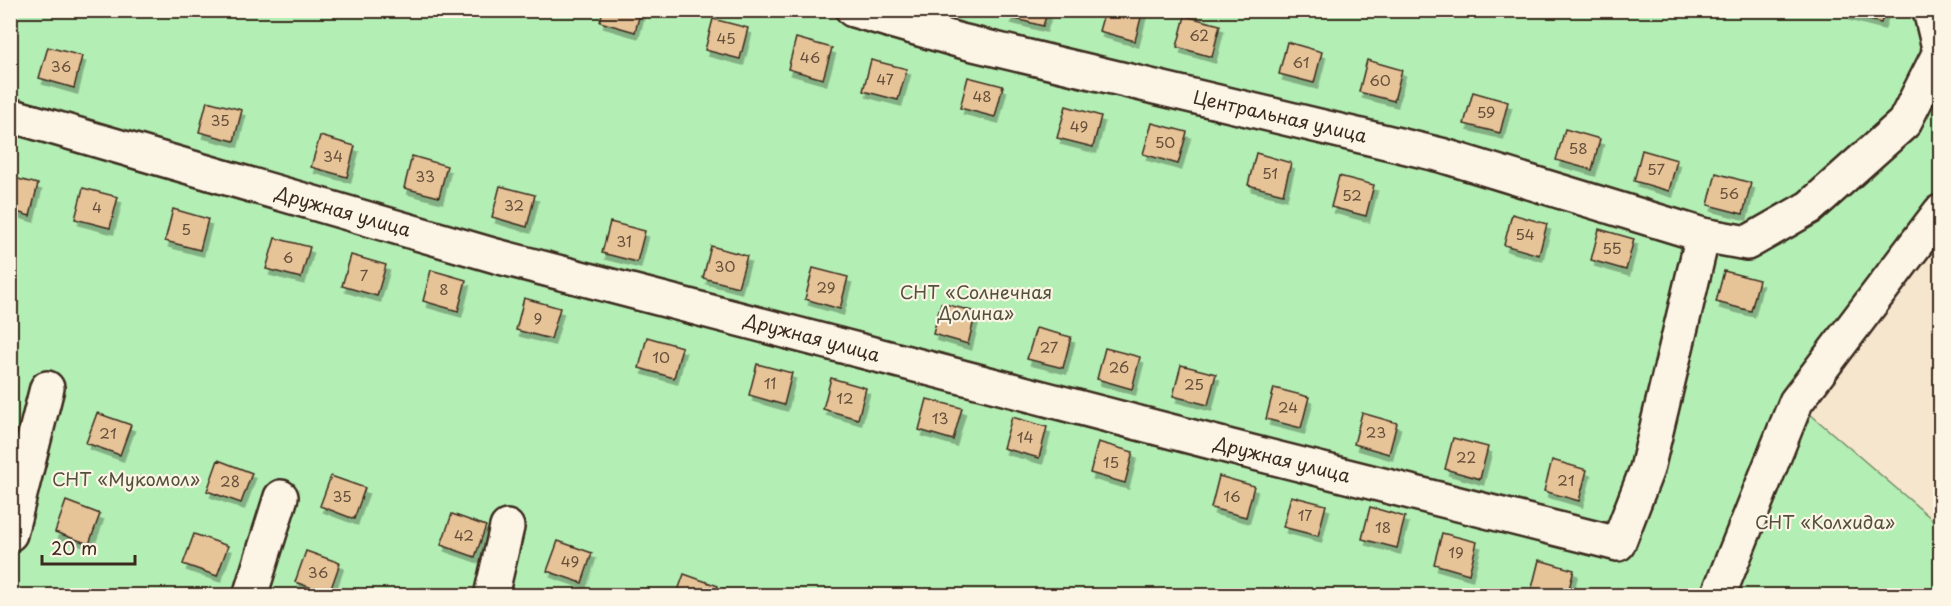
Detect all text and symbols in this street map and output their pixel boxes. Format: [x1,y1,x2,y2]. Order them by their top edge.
house number: 62 [1189,23,1209,46]
house number: 45 [716,26,736,49]
house number: 46 [800,45,820,68]
house number: 61 [1293,50,1309,73]
house number: 36 [51,54,71,77]
house number: 47 [876,67,894,90]
house number: 60 [1369,68,1391,91]
street label: Центральная улица [1191,82,1371,149]
house number: 48 [972,84,992,107]
house number: 59 [1477,100,1495,123]
house number: 35 [210,108,230,131]
house number: 49 [1070,114,1088,137]
house number: 50 [1155,130,1175,153]
house number: 58 [1568,136,1588,159]
house number: 34 [323,144,343,167]
house number: 57 [1647,157,1665,180]
house number: 51 [1262,161,1278,184]
house number: 33 [415,164,435,187]
street label: Дружная улица [272,178,415,243]
house number: 56 [1719,181,1739,204]
house number: 52 [1342,183,1362,206]
house number: 32 [504,193,524,216]
house number: 4 [92,195,102,218]
house number: 5 [181,217,191,240]
house number: 54 [1515,222,1535,245]
house number: 31 [616,229,632,252]
house number: 55 [1602,236,1622,259]
house number: 6 [283,245,293,268]
house number: 30 [715,254,735,277]
house number: 7 [360,263,369,286]
house number: 29 [816,275,836,298]
house number: 8 [439,277,449,300]
park label: СНТ «Солнечная Долина» [900,278,1052,326]
street label: Дружная улица [741,305,884,368]
house number: 9 [534,306,542,329]
house number: 27 [1040,335,1059,358]
house number: 10 [652,345,670,368]
house number: 26 [1109,355,1129,378]
house number: 11 [764,371,776,394]
house number: 25 [1184,372,1204,395]
house number: 12 [836,386,854,409]
house number: 24 [1278,395,1298,418]
house number: 13 [932,406,948,429]
house number: 23 [1366,420,1386,443]
house number: 21 [99,421,117,444]
house number: 14 [1017,425,1033,448]
street label: Дружная улица [1210,428,1354,489]
house number: 22 [1456,445,1476,468]
house number: 15 [1103,450,1119,473]
park label: СНТ «Мукомол» [52,465,200,492]
house number: 21 [1557,468,1575,491]
house number: 28 [220,469,240,492]
house number: 35 [332,484,352,507]
house number: 16 [1223,484,1241,507]
house number: 17 [1298,503,1312,526]
park label: СНТ «Колхида» [1755,508,1895,535]
house number: 18 [1375,515,1391,538]
house number: 42 [454,523,474,546]
scale bar [42,528,135,566]
text: 20 m [51,534,97,561]
house number: 19 [1448,540,1464,563]
house number: 49 [561,549,579,572]
house number: 36 [308,560,328,583]

